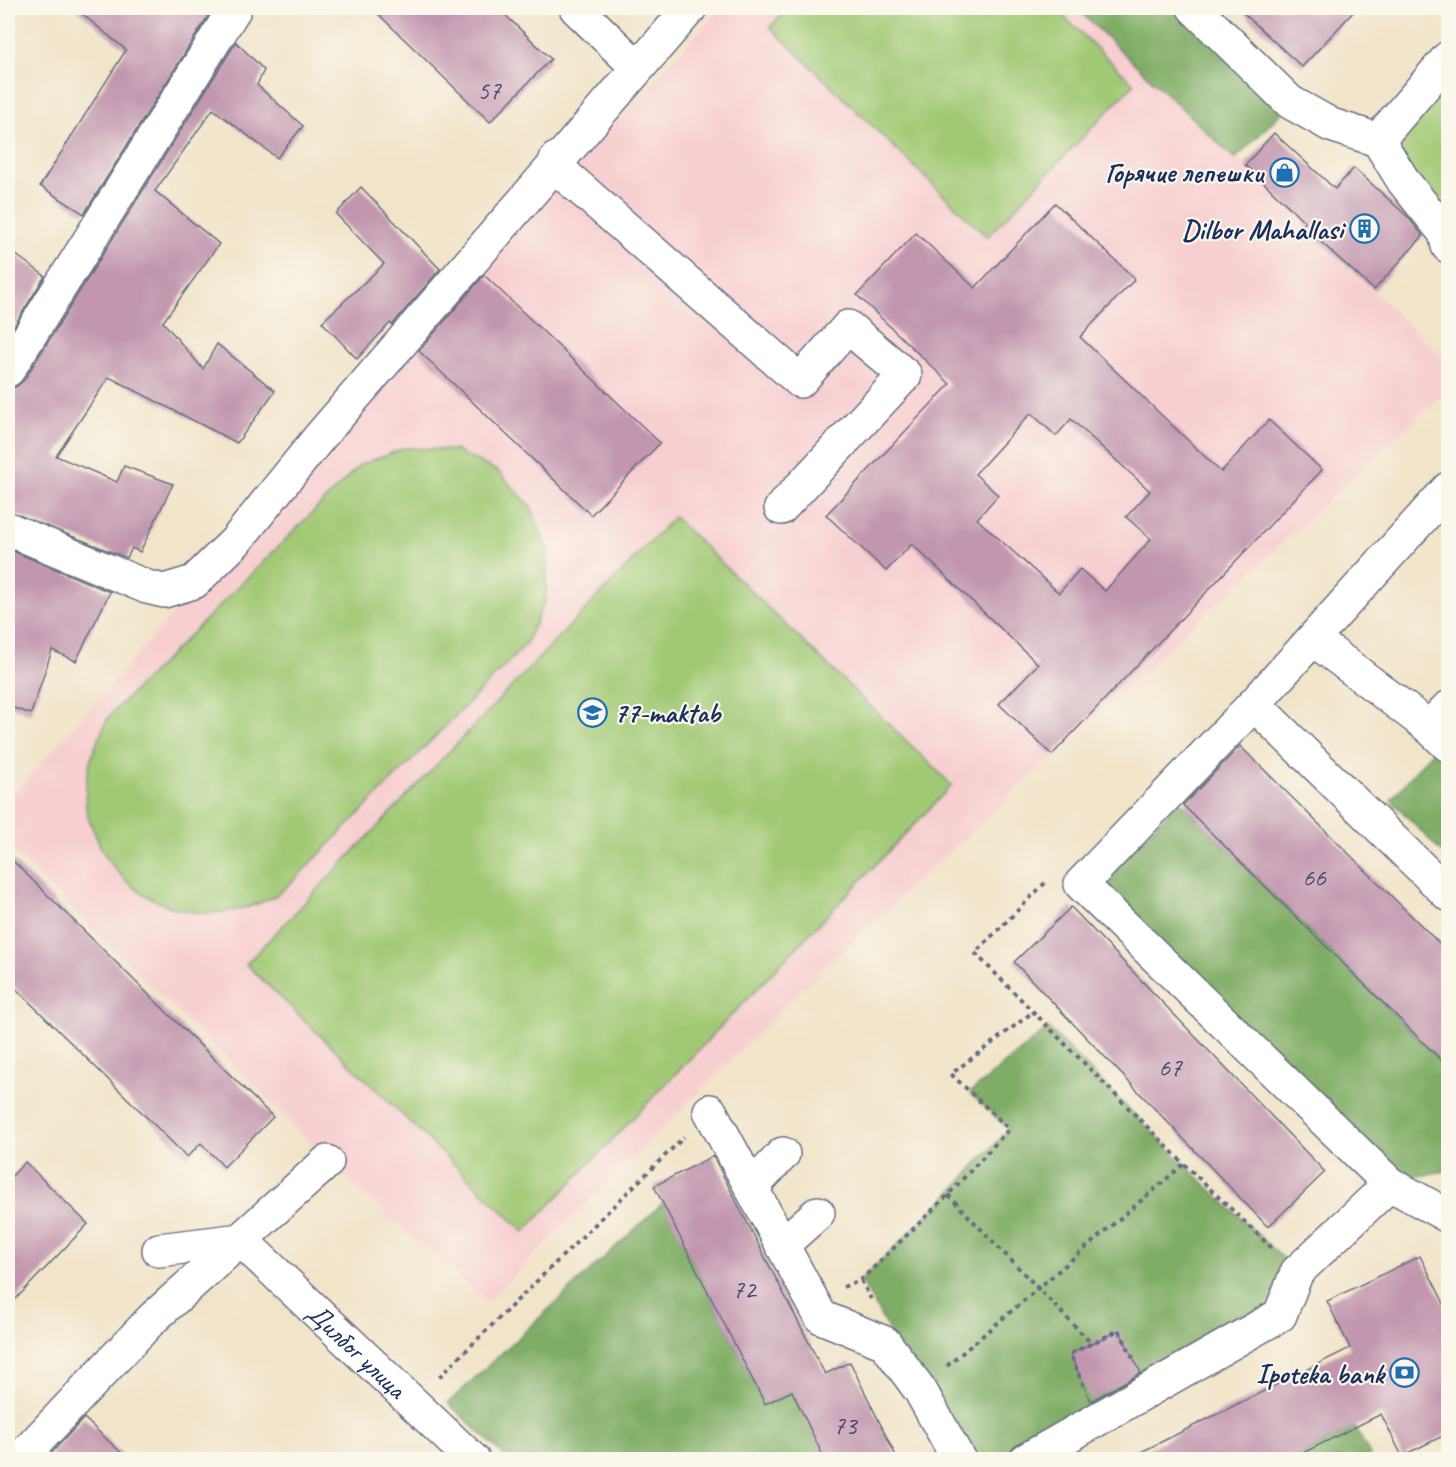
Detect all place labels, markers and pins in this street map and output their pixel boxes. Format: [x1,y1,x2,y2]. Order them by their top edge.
place label: Горячие лепешки [1105,155,1266,190]
shop icon: Горячие лепешки [1268,156,1300,188]
place label: Dilbor Mahallasi [1182,212,1347,247]
building icon: Dilbor Mahallasi [1348,213,1380,245]
place label: 77-maktab [614,695,723,730]
school or university icon: 77-maktab [577,696,609,728]
place label: Ipoteka bank [1256,1356,1387,1391]
bank icon: Ipoteka bank [1389,1357,1421,1389]

